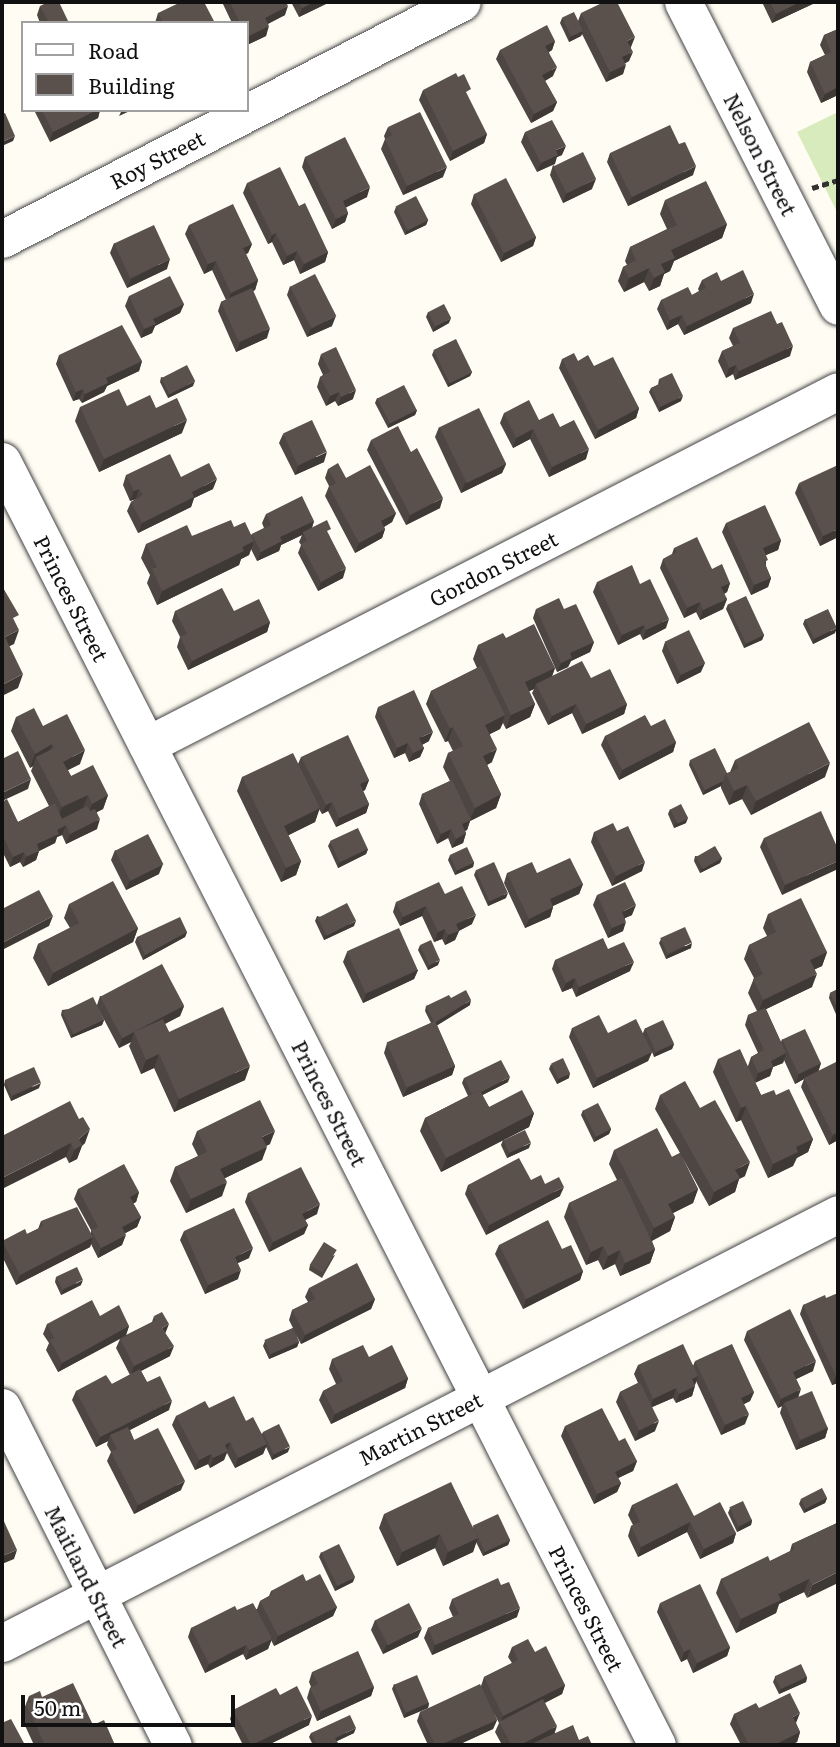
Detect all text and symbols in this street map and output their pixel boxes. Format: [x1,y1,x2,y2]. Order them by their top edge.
legend [21,21,248,112]
text: Road [88,34,139,65]
text: Building [88,69,174,100]
street label: Nelson Street [719,89,803,219]
street label: Roy Street [105,124,209,194]
street label: Gordon Street [425,525,561,611]
street label: Princes Street [29,531,115,665]
street label: Princes Street [287,1036,373,1170]
street label: Martin Street [354,1386,486,1470]
street label: Maitland Street [40,1501,134,1651]
street label: Princes Street [544,1541,630,1675]
scale bar [24,1680,238,1724]
text: 50 m [34,1691,81,1722]

